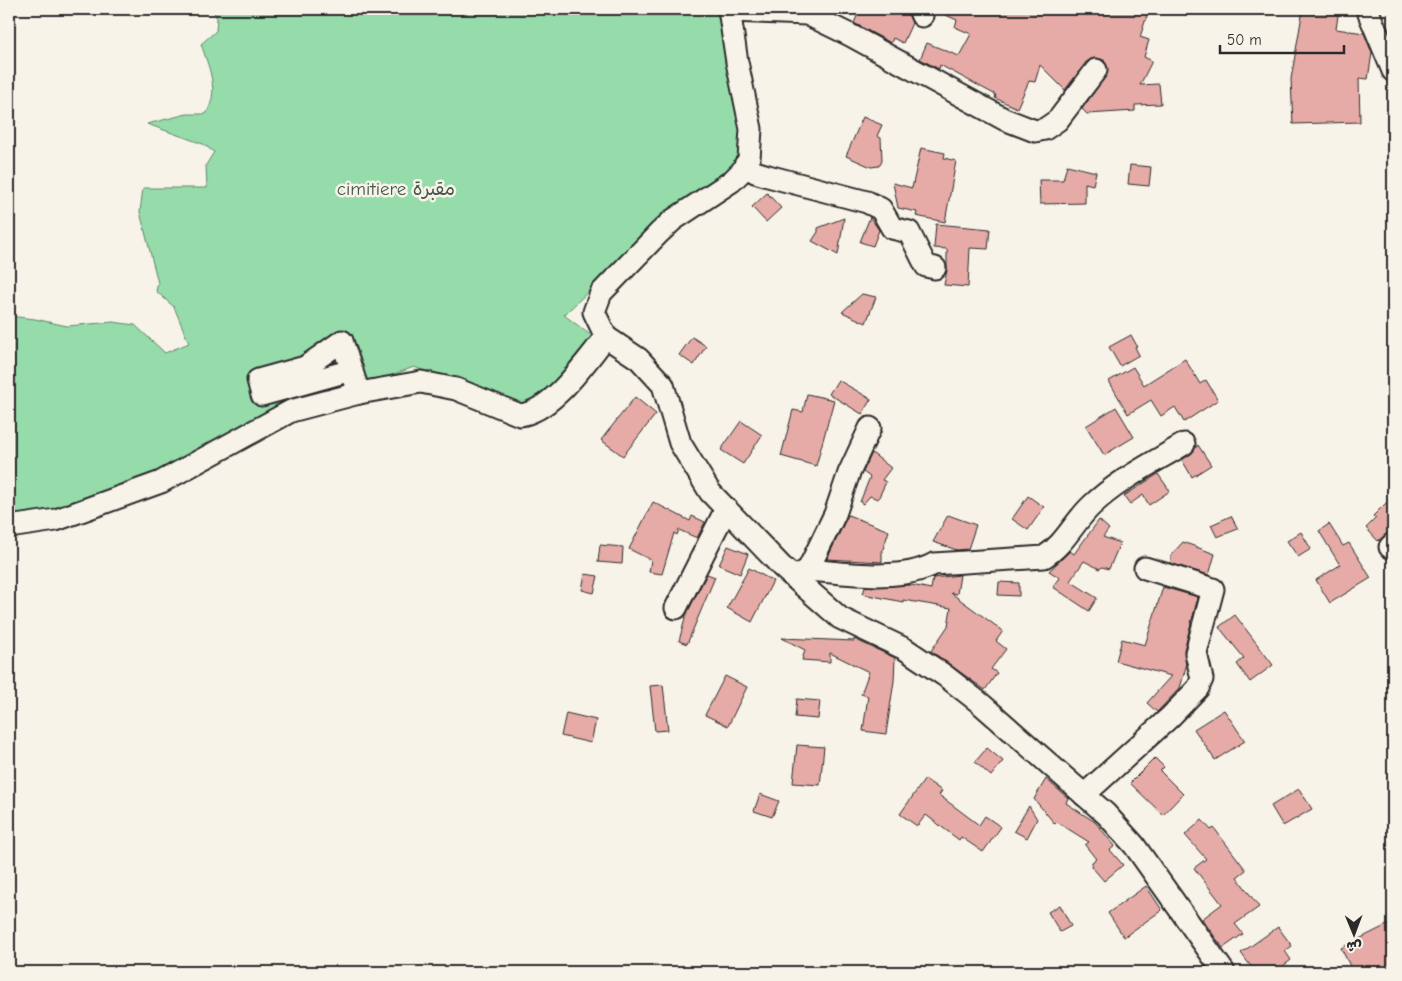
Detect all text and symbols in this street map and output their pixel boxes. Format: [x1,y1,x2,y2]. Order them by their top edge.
scale bar [1220,22,1343,54]
text: 50 m [1227,31,1262,49]
park label: cimitiere مقبرة [337,178,455,200]
north arrow [1330,908,1380,958]
text: ش [1346,938,1362,955]

